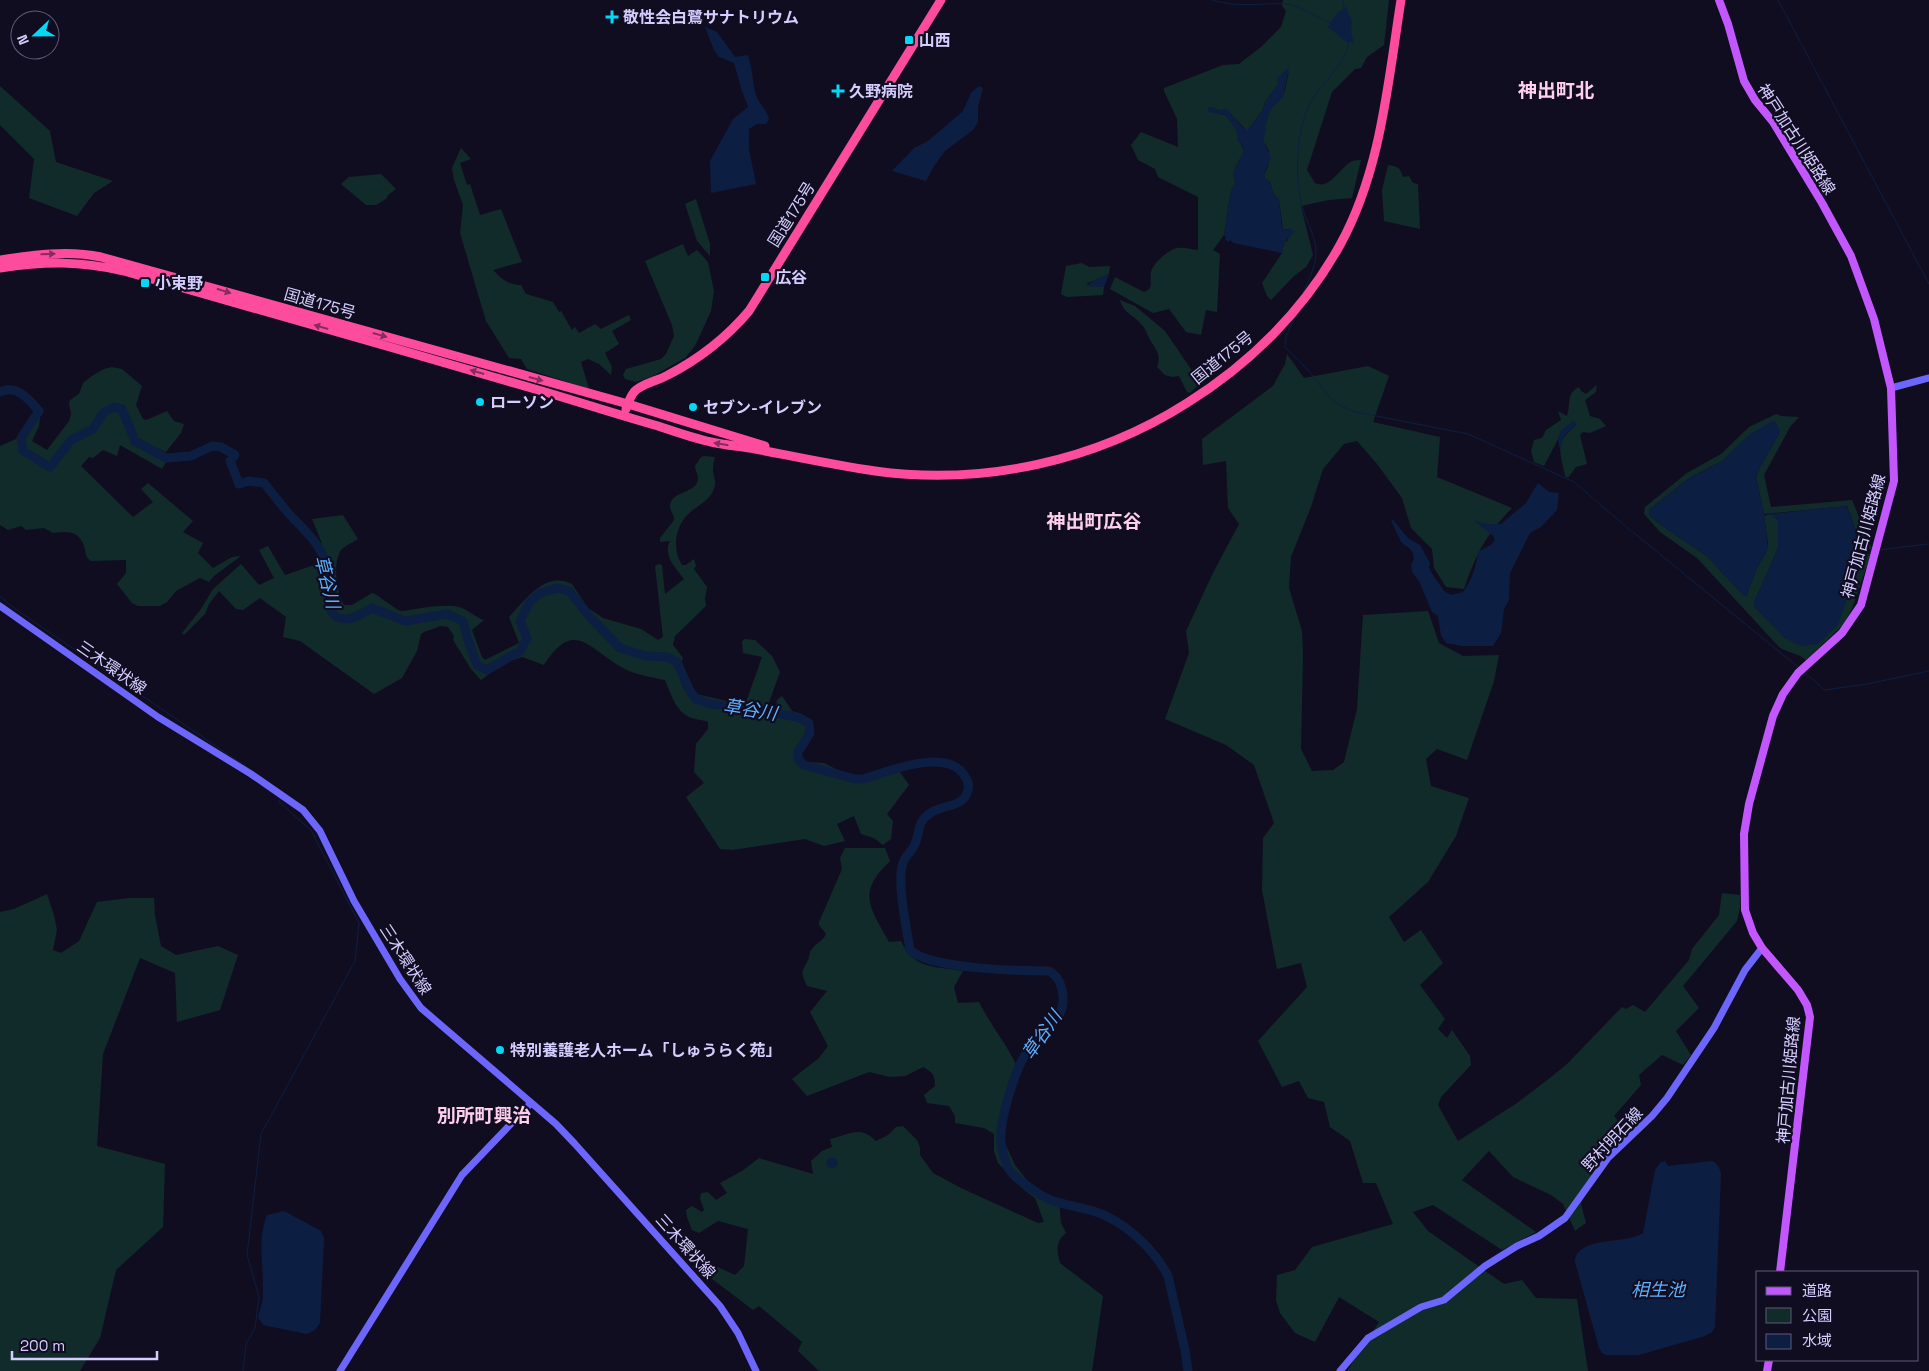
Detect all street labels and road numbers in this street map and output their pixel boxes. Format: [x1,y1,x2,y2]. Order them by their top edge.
street label: 神戸加古川姫路線 [1753,80,1840,199]
street label: 国道175号 [763,178,820,251]
street label: 国道175号 [282,283,358,324]
street label: 国道175号 [1187,326,1257,389]
street label: 神戸加古川姫路線 [1837,472,1890,601]
street label: 三木環状線 [73,636,151,699]
street label: 三木環状線 [375,920,436,999]
street label: 神戸加古川姫路線 [1772,1015,1805,1145]
street label: 野村明石線 [1577,1103,1647,1176]
street label: 三木環状線 [651,1210,720,1283]

